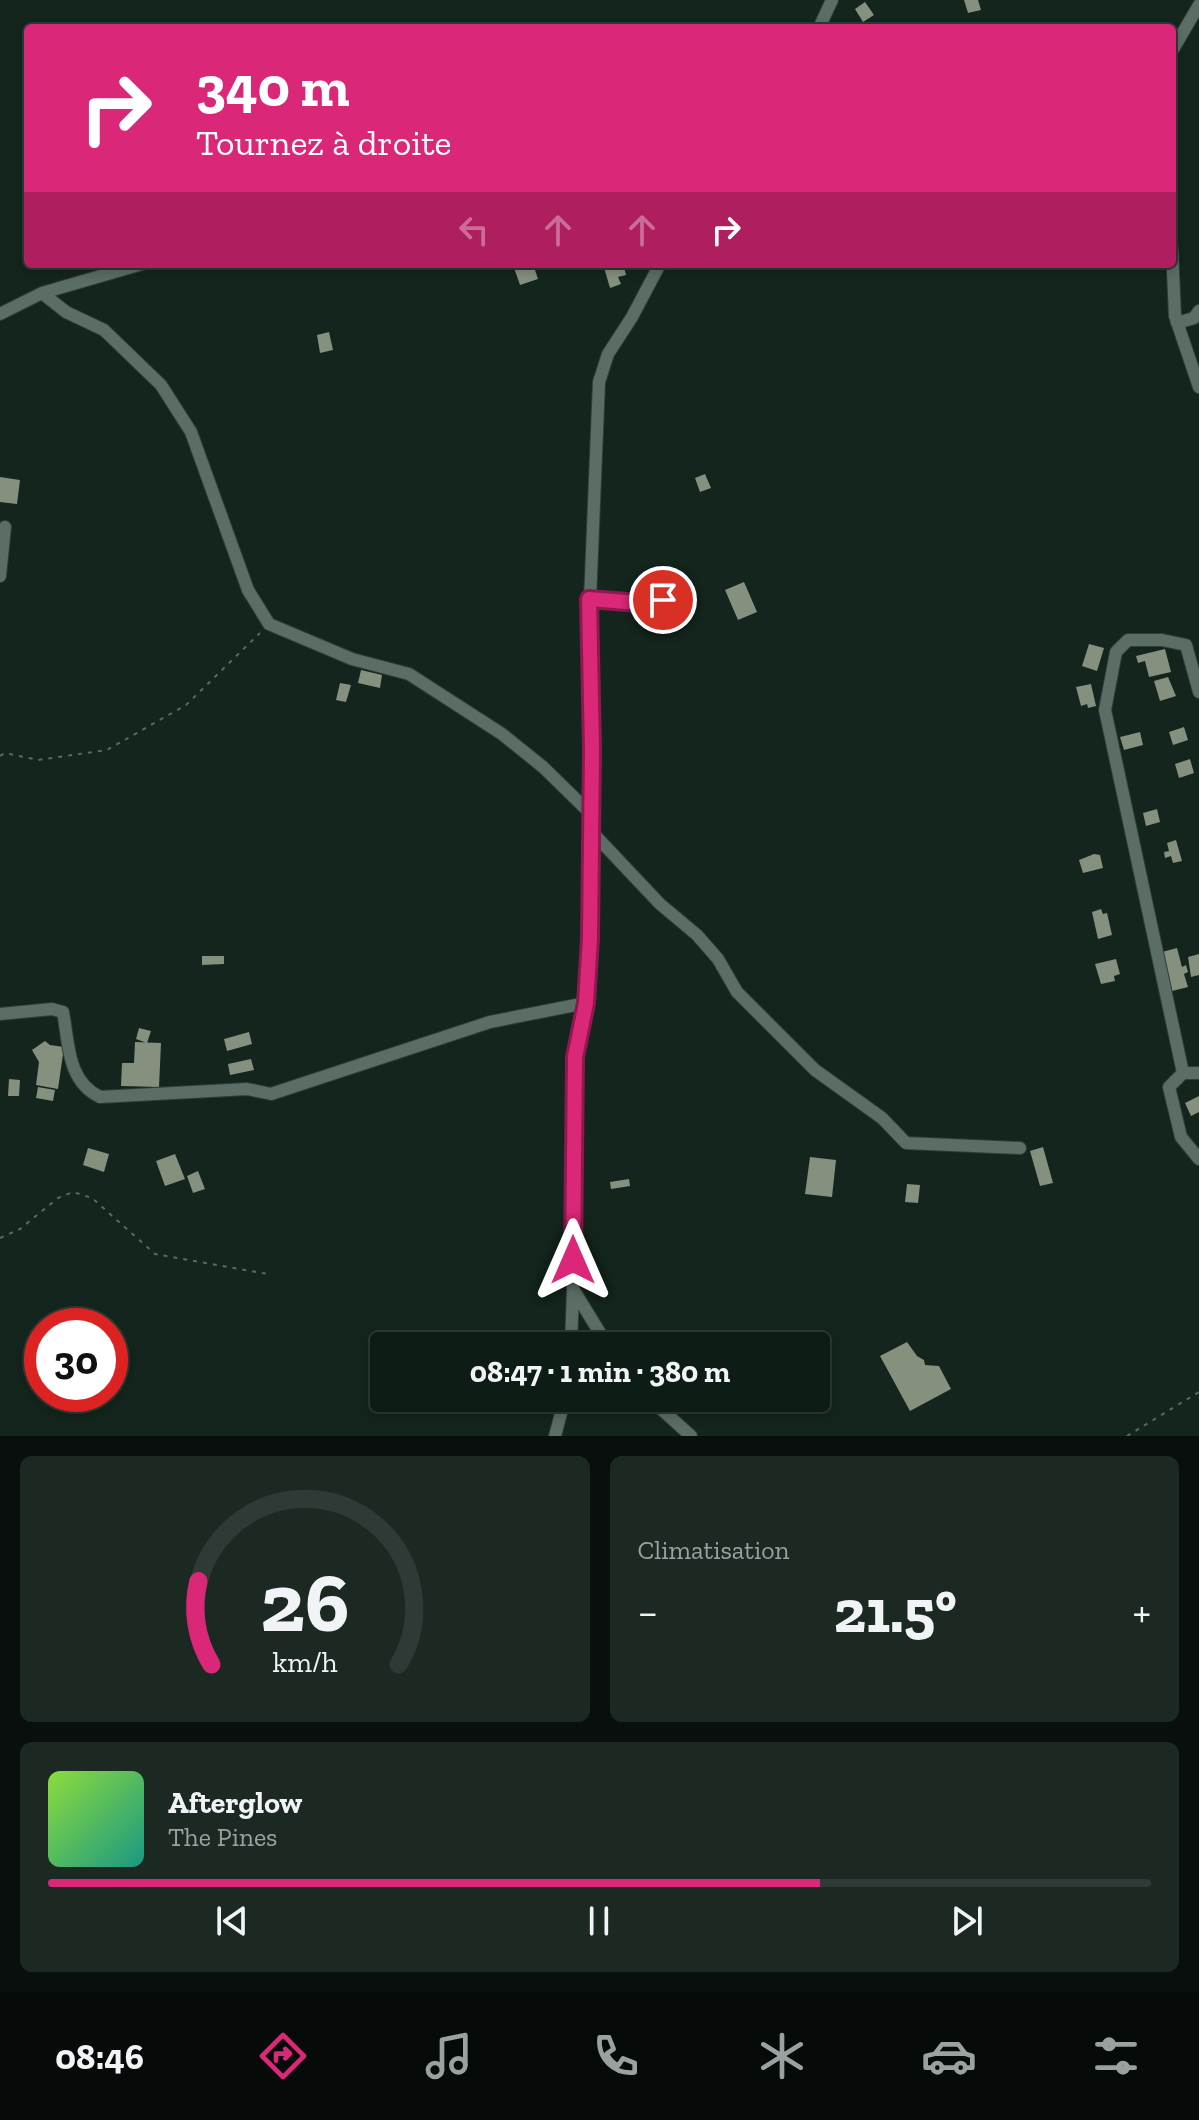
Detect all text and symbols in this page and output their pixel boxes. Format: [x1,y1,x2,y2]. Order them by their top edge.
text: 340 m [196,53,350,120]
icon: right [64,56,168,160]
text: Tournez à droite [196,121,452,164]
icon: left [452,208,496,252]
icon: ahead [536,208,580,252]
icon: ahead [620,208,664,252]
icon: right [704,208,748,252]
pin [629,566,697,634]
icon: arrive [641,578,685,622]
position arrow [531,1218,615,1302]
speed limit sign: 30 [24,1308,128,1412]
text: 08:47 · 1 min · 380 m [470,1354,730,1390]
text: Climatisation [638,1534,790,1566]
text: 26 [260,1552,349,1652]
text: 21.5° [834,1575,957,1647]
text: − [638,1585,658,1638]
text: + [1132,1585,1151,1638]
text: km/h [272,1645,337,1679]
text: Afterglow [168,1785,302,1821]
text: The Pines [168,1821,278,1853]
icon: previous [210,1899,254,1943]
icon: pause [577,1899,621,1943]
icon: next [945,1899,989,1943]
icon: directions [255,2028,311,2084]
icon: music [421,2028,477,2084]
icon: phone [588,2028,644,2084]
icon: climate [754,2028,810,2084]
icon: car [921,2028,977,2084]
icon: filters [1088,2028,1144,2084]
text: 08:46 [55,2035,144,2078]

